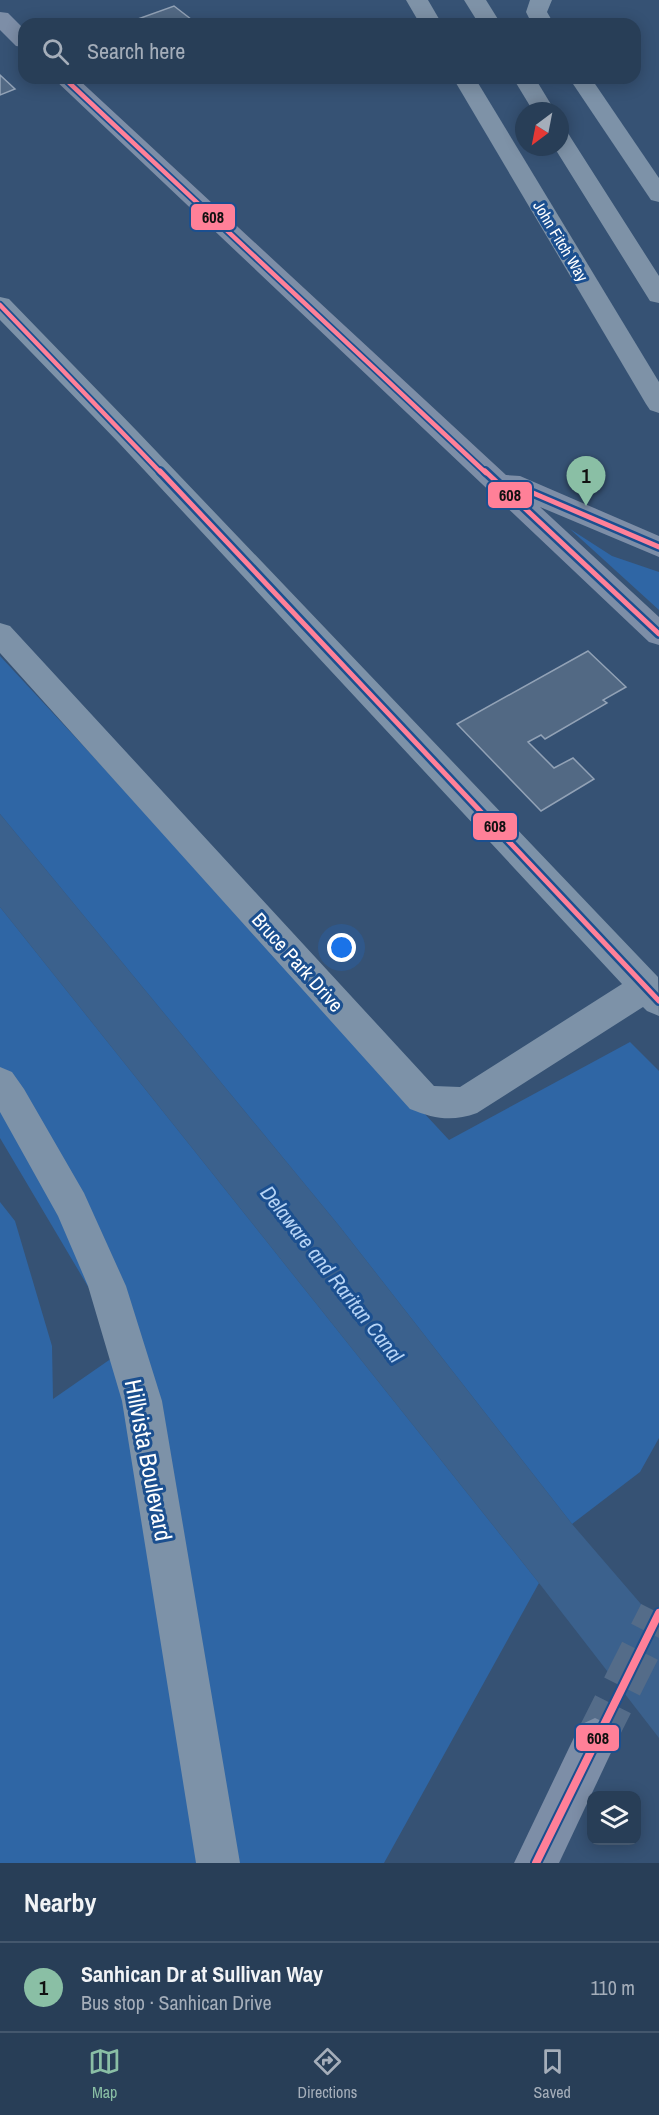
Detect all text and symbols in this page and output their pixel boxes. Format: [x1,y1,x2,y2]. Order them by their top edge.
search box [18,18,641,84]
icon: search [39,35,72,68]
text: Search here [87,36,185,66]
north arrow [515,102,569,156]
street label: John Fitch Way [528,196,594,286]
line badge: 608 [190,203,236,231]
text: 608 [202,206,224,228]
pin: 1 [566,456,606,506]
line badge: 608 [487,481,533,509]
text: 608 [499,484,521,506]
line badge: 608 [472,812,518,841]
text: 608 [484,815,506,837]
street label: Bruce Park Drive [246,907,350,1017]
your location [327,933,356,962]
water label: Delaware and Raritan Canal [254,1179,411,1369]
street label: Hillvista Boulevard [118,1376,180,1544]
line badge: 608 [575,1724,620,1752]
text: 608 [587,1727,609,1749]
map controls [587,1791,641,1845]
button: layers [587,1791,641,1845]
text: Nearby [24,1885,96,1920]
text: Sanhican Dr at Sullivan Way [81,1959,323,1989]
text: 1 [39,1974,48,2001]
text: 110 m [591,1974,635,2001]
text: Bus stop · Sanhican Drive [81,1989,272,2016]
tab: Map [88,2045,121,2103]
tab: Directions [297,2045,357,2103]
tab: Saved [534,2045,571,2103]

